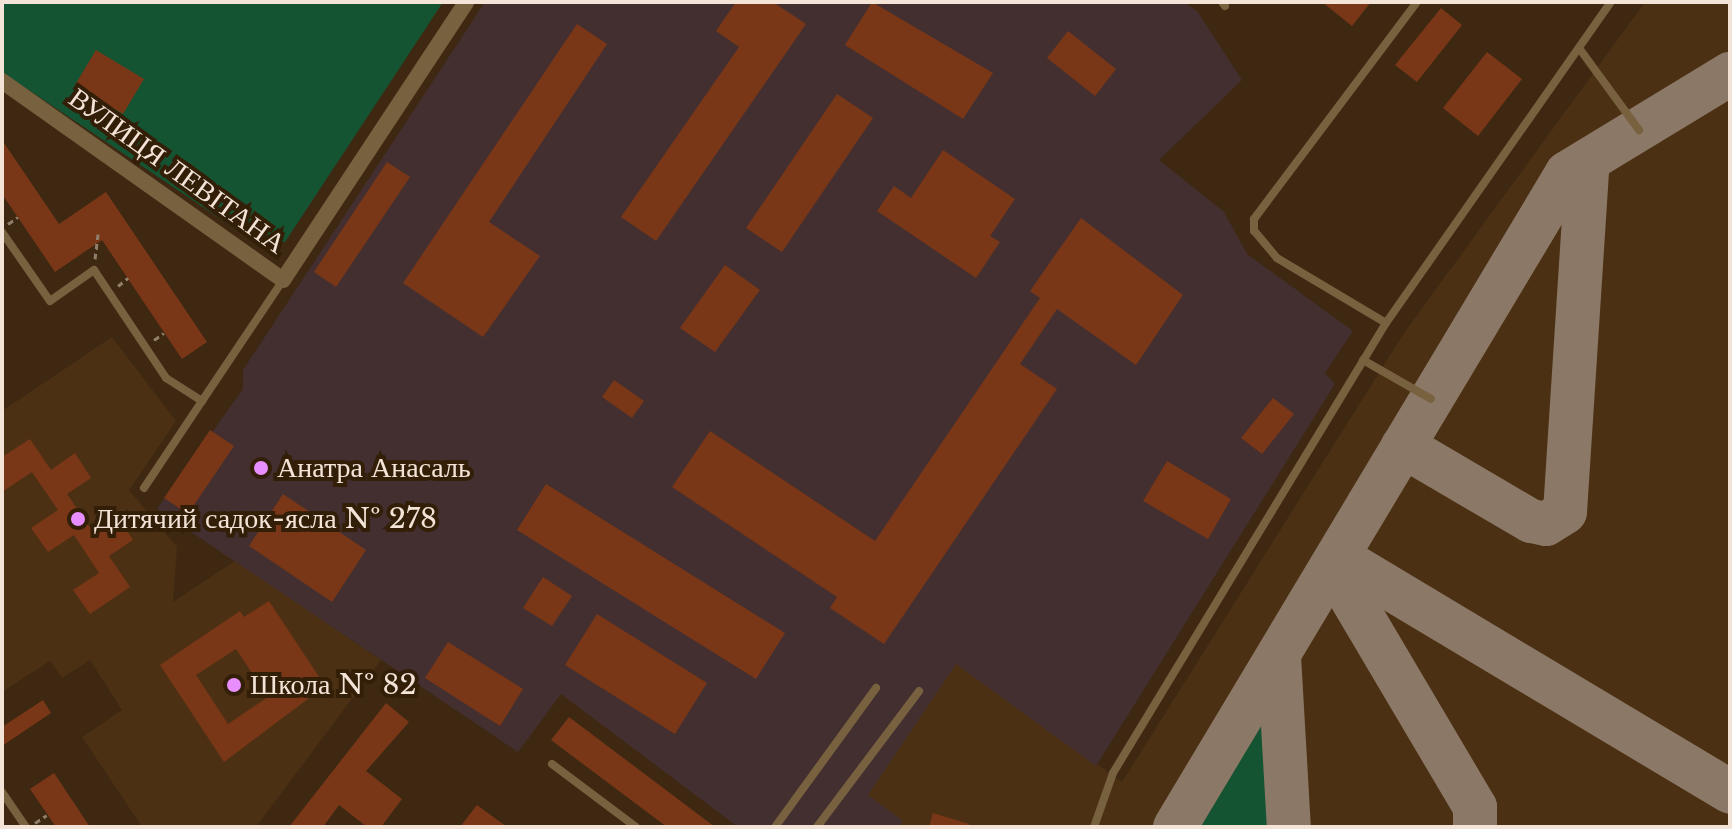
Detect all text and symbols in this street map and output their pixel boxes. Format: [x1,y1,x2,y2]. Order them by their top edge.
street label: ВУЛИЦЯ ЛЕВІТАНА [62,81,292,261]
place label: Анатра Анасаль [277,451,471,485]
marker: Анатра Анасаль [252,459,270,477]
place label: Дитячий садок-ясла № 278 [94,502,437,536]
marker: Дитячий садок-ясла № 278 [69,510,87,528]
place label: Школа № 82 [250,668,417,702]
marker: Школа № 82 [225,676,243,694]

